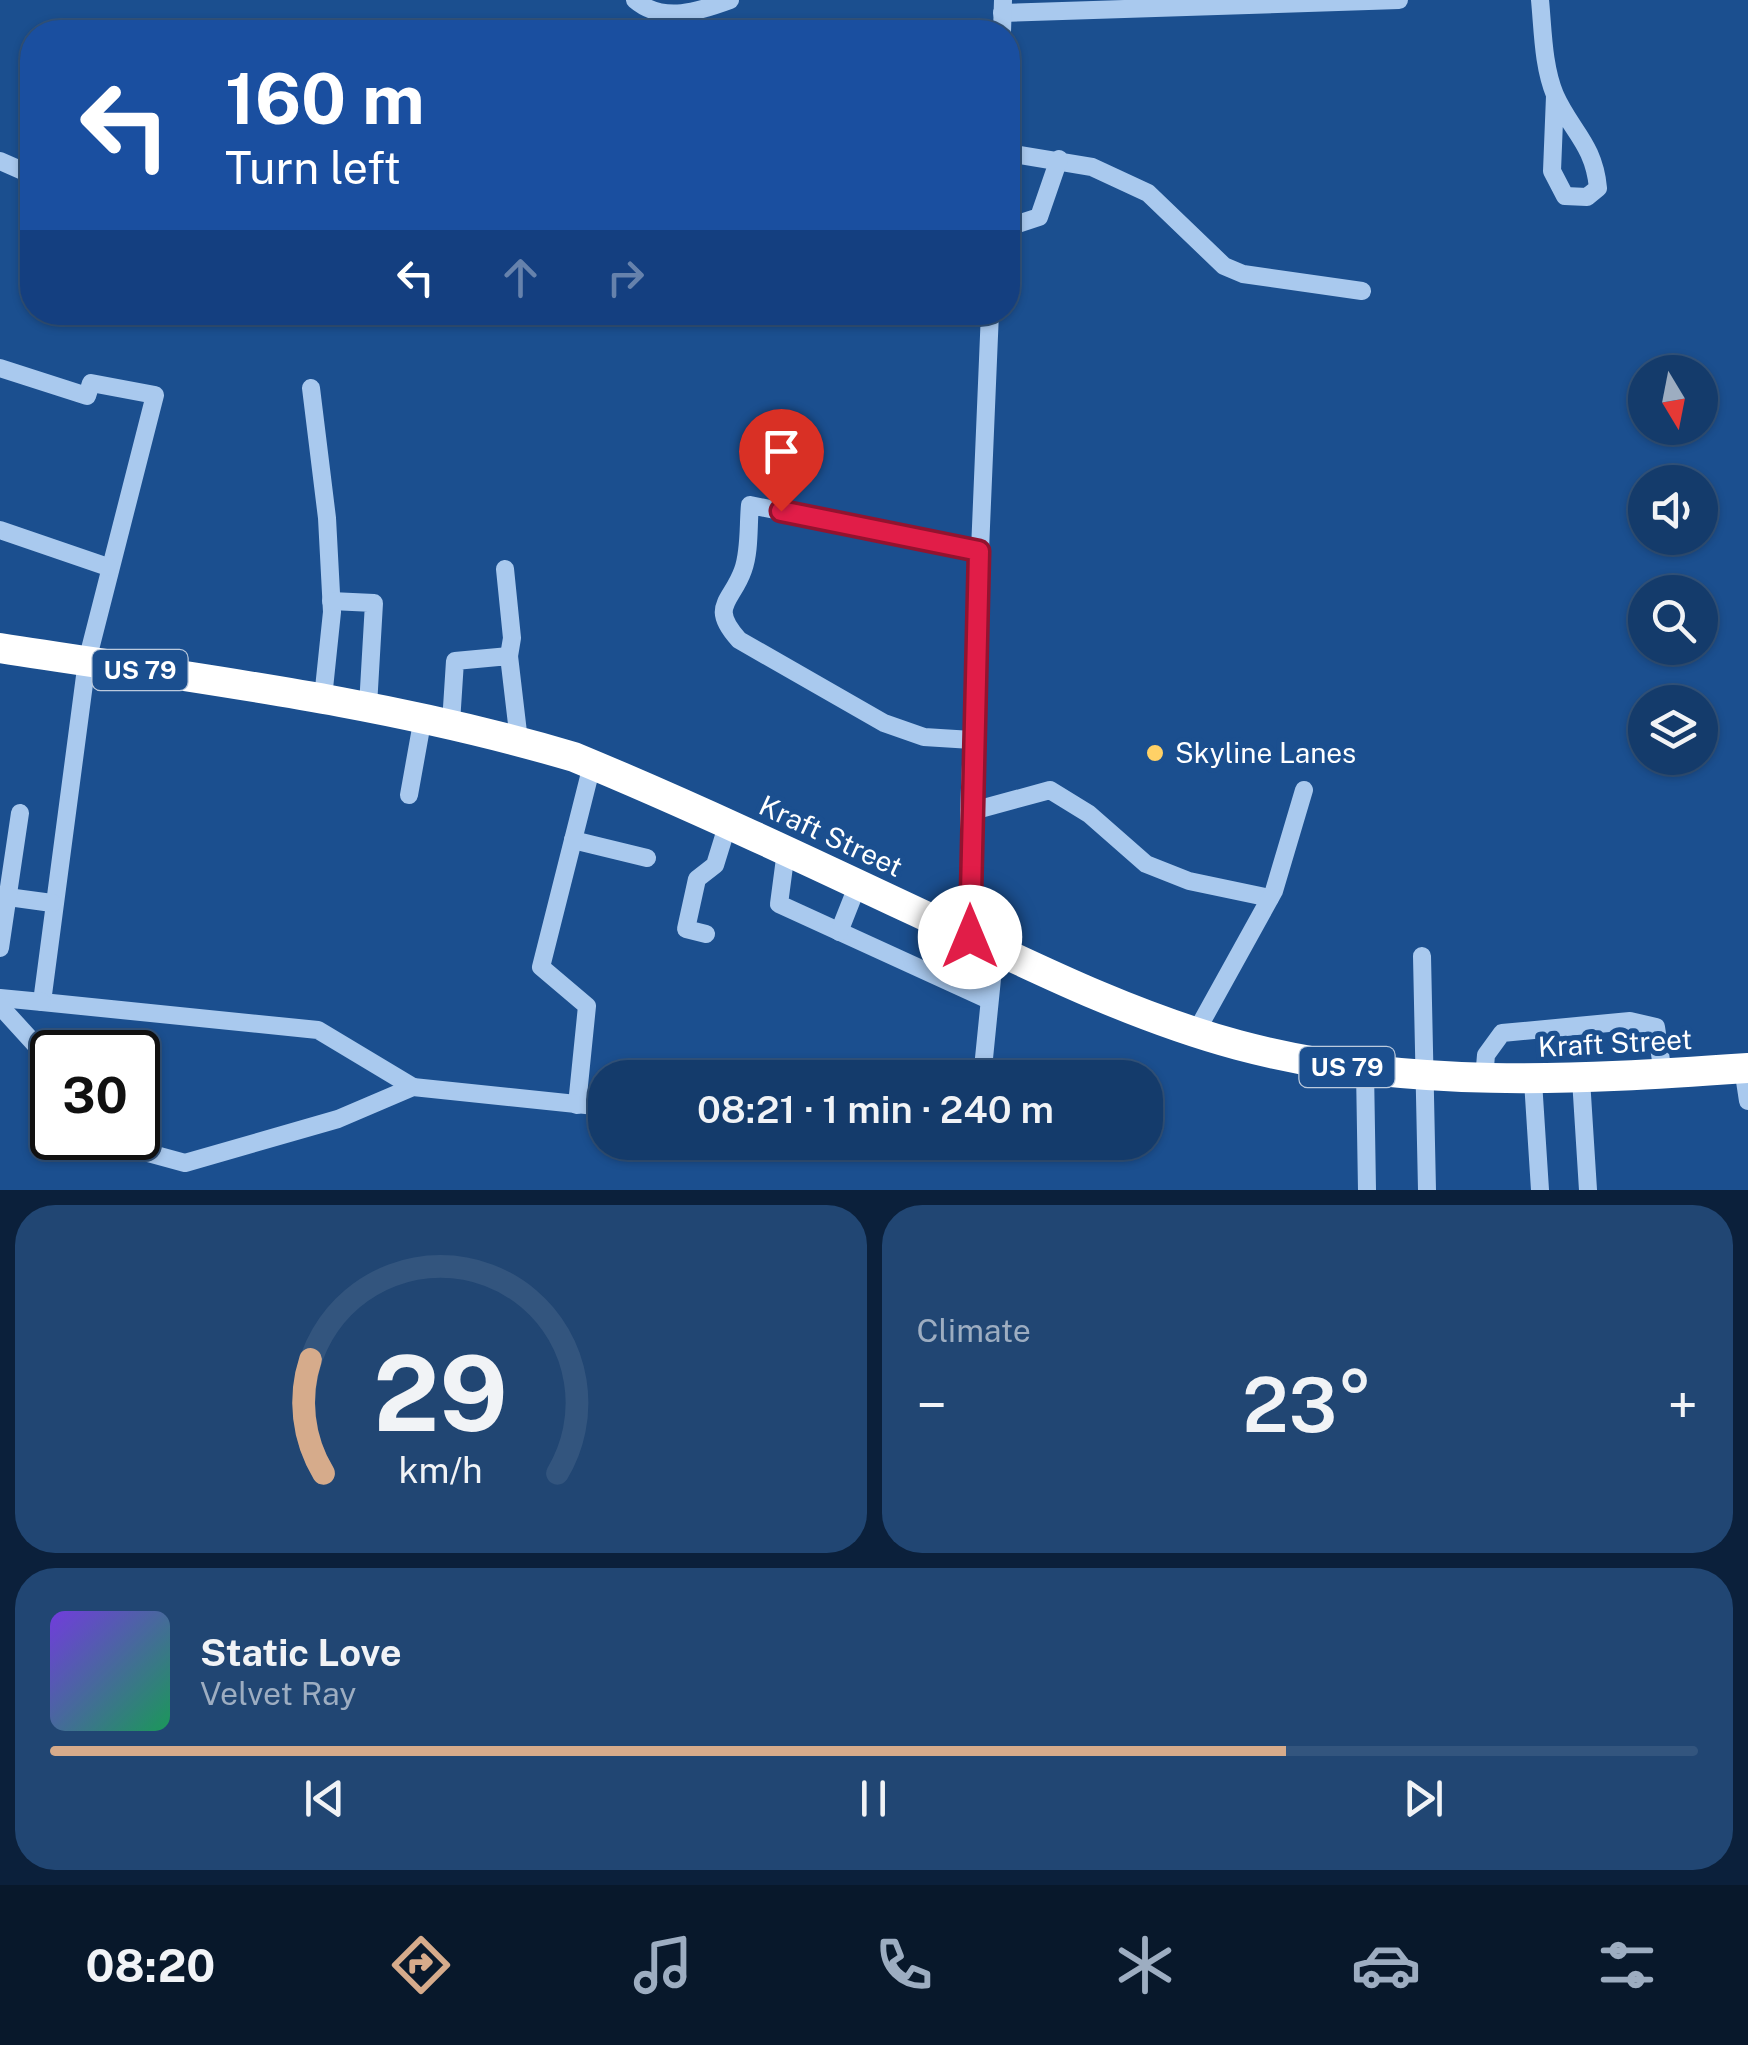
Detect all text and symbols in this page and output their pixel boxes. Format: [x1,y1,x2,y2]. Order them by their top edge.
text: 160 m [225,57,425,140]
icon: left [60,60,190,190]
text: Turn left [225,141,401,194]
icon: left [388,250,443,305]
icon: ahead [493,250,548,305]
icon: right [598,250,653,305]
north arrow [1628,355,1718,445]
map controls [1628,355,1718,775]
pin [739,409,824,512]
icon: arrive [754,424,809,479]
button: sound [1628,465,1718,555]
button: search [1628,575,1718,665]
road number: US 79 [92,650,188,690]
button: layers [1628,685,1718,775]
place label: Skyline Lanes [1175,736,1356,769]
marker: Skyline Lanes [1144,742,1166,764]
street label: Kraft Street [754,788,908,883]
position arrow [918,885,1022,989]
street label: Kraft Street [1537,1022,1693,1063]
speed limit sign: 30 [30,1030,160,1160]
road number: US 79 [1300,1047,1394,1087]
text: 08:21 · 1 min · 240 m [697,1087,1054,1132]
text: Climate [917,1312,1031,1349]
text: 29 [373,1332,508,1454]
text: 23° [1242,1361,1372,1449]
text: − [917,1373,947,1437]
text: + [1667,1373,1698,1437]
text: km/h [399,1449,483,1491]
text: Static Love [200,1630,402,1675]
text: Velvet Ray [200,1675,356,1712]
icon: previous [297,1771,352,1826]
icon: pause [846,1771,901,1826]
icon: next [1396,1771,1451,1826]
icon: directions [386,1930,456,2000]
icon: music [628,1930,698,2000]
icon: phone [869,1930,939,2000]
icon: climate [1110,1930,1180,2000]
icon: car [1351,1930,1421,2000]
icon: filters [1592,1930,1662,2000]
text: 08:20 [86,1939,215,1992]

